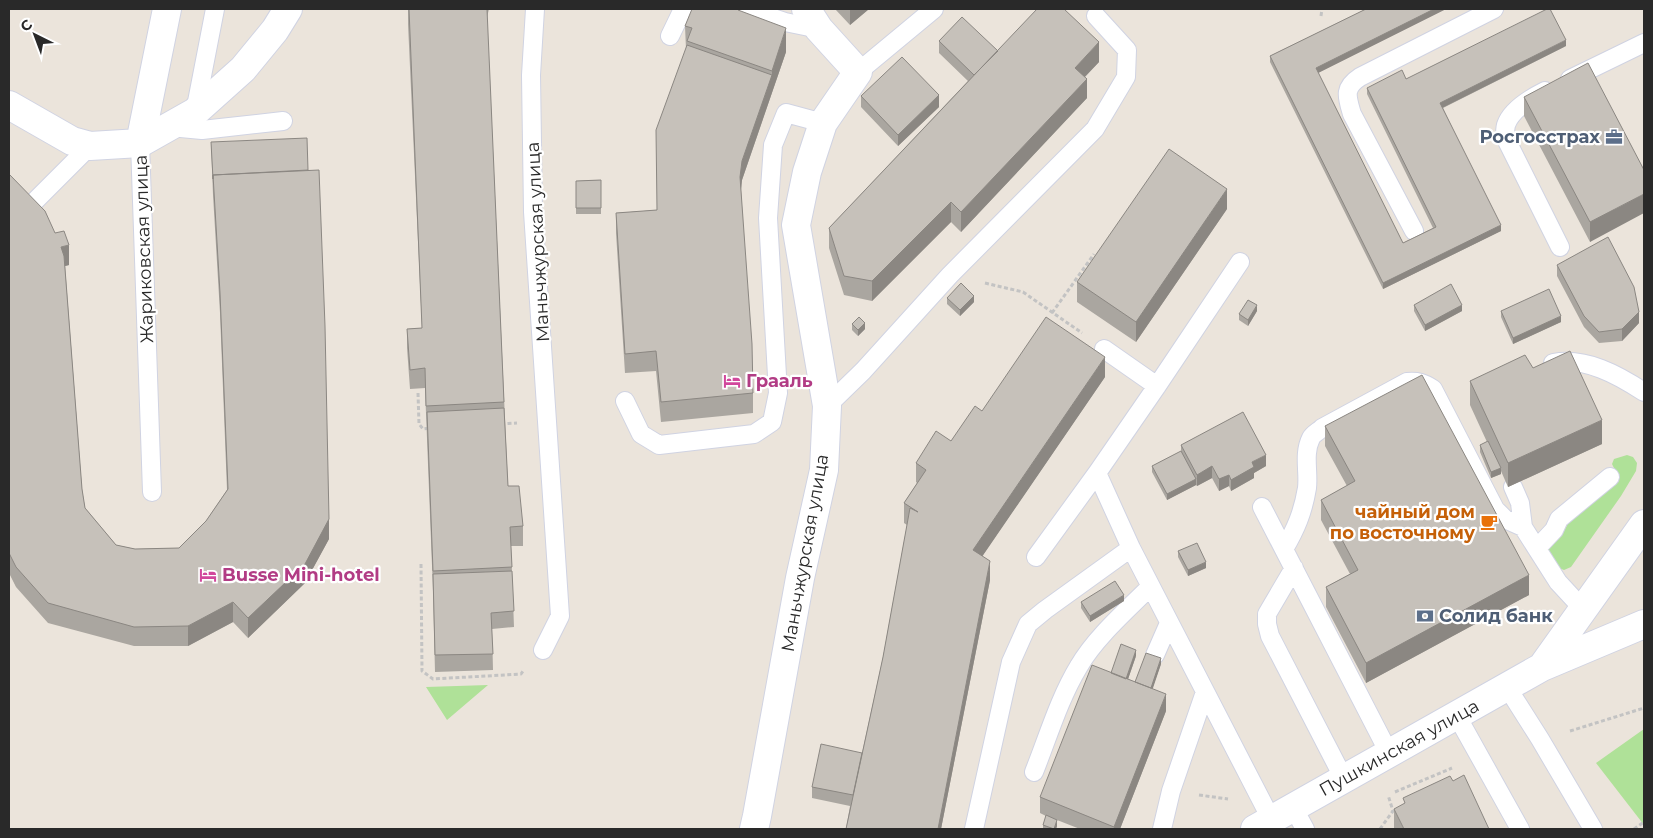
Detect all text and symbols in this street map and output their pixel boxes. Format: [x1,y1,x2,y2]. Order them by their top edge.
north arrow [10,10,60,60]
text: С [16,15,36,35]
place label: Росгосстрах [1479,126,1600,148]
office icon: Росгосстрах [1604,127,1624,147]
street label: Маньчжурская улица [522,141,554,343]
street label: Жариковская улица [130,154,158,344]
place label: Грааль [746,370,813,392]
hotel icon: Грааль [722,371,742,391]
street label: Маньчжурская улица [777,452,833,654]
place label: чайный дом по восточному [1330,501,1476,544]
cafe icon: чайный дом по восточному [1479,512,1499,532]
place label: Busse Mini-hotel [222,564,380,586]
hotel icon: Busse Mini-hotel [198,565,218,585]
place label: Солид банк [1439,605,1553,627]
bank icon: Солид банк [1415,606,1435,626]
street label: Пушкинская улица [1315,695,1483,801]

